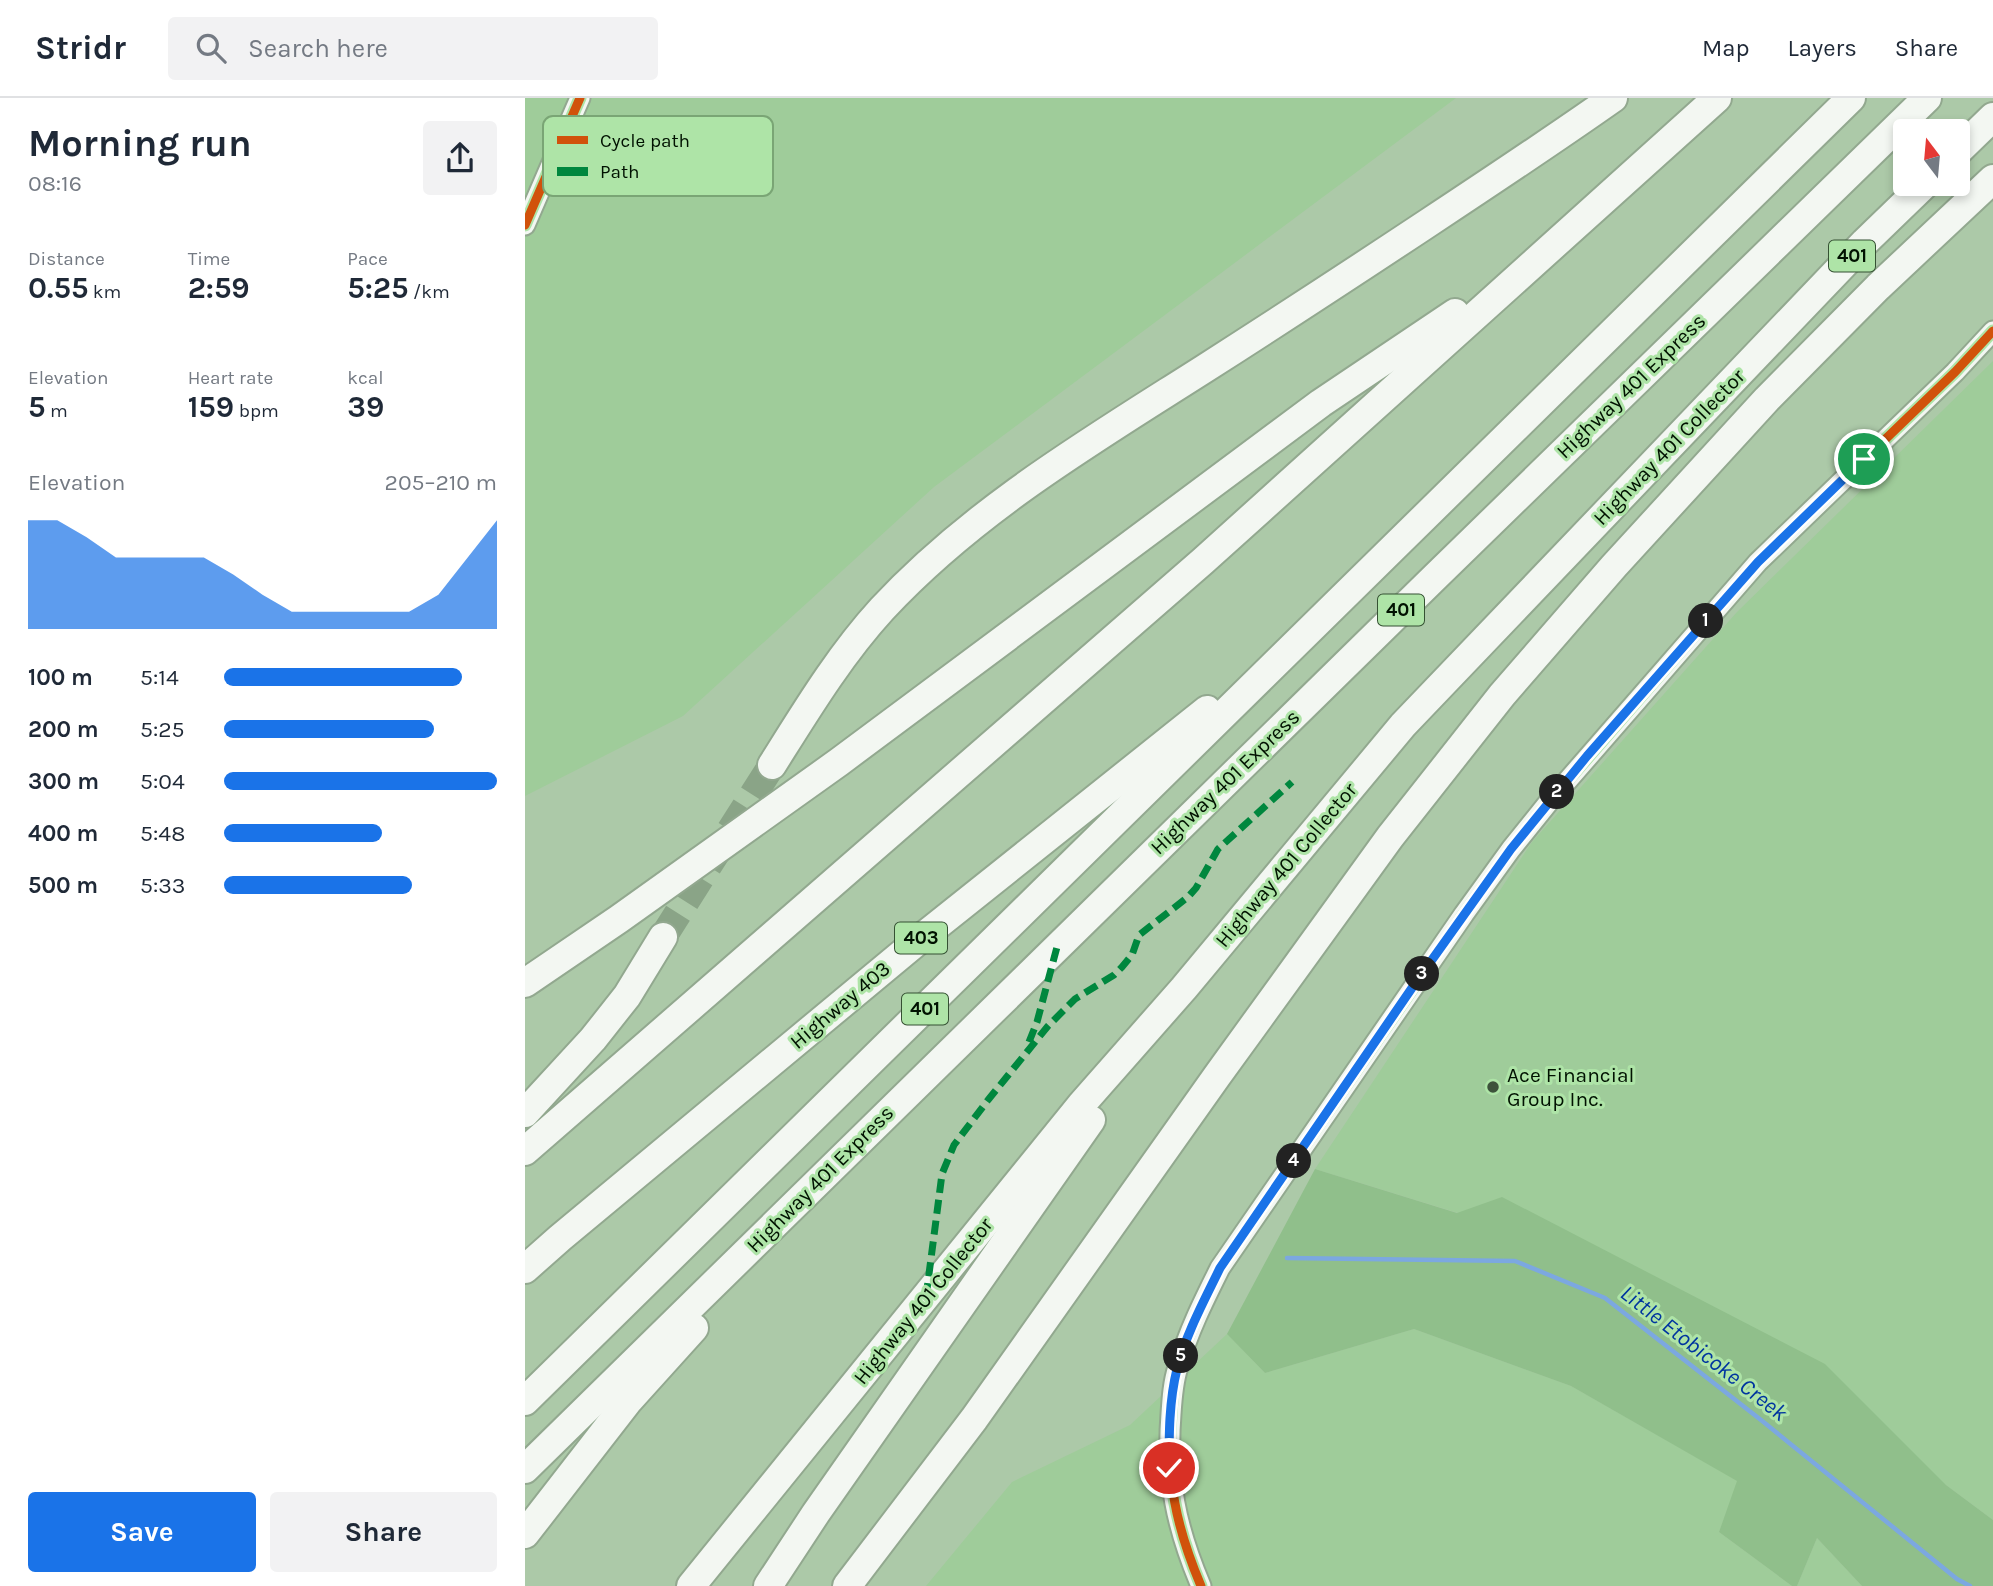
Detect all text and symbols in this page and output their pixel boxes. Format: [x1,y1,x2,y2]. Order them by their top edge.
search box [168,17,658,80]
text: Stridr [35,29,126,67]
icon: search [192,29,230,67]
text: Search here [248,33,388,64]
text: Map [1702,34,1750,62]
text: Layers [1788,34,1857,62]
text: Share [1895,34,1958,62]
legend [543,116,773,196]
north arrow [1893,119,1971,196]
map controls [1893,119,1970,196]
text: Morning run [28,121,252,166]
button: share [423,121,497,195]
text: Cycle path [600,130,690,152]
text: Path [600,161,640,183]
text: 08:16 [28,170,82,197]
road number: 401 [1829,240,1875,272]
text: Distance [28,248,105,270]
text: Time [188,248,230,270]
text: Pace [347,248,388,270]
text: 0.55 [28,270,88,306]
text: 2:59 [188,270,250,306]
text: 5:25 [347,270,408,306]
text: km [88,281,121,303]
text: /km [408,281,450,303]
street label: Highway 401 Express [1552,309,1710,463]
street label: Highway 401 Collector [1588,364,1750,530]
text: Elevation [28,367,108,389]
text: Heart rate [188,367,273,389]
text: kcal [347,367,384,389]
text: 5 [28,389,45,425]
text: 159 [188,389,234,425]
text: 39 [347,389,384,425]
text: m [45,400,68,422]
text: bpm [234,400,279,422]
pin [1834,429,1894,489]
icon: arrive [1845,440,1883,478]
text: Elevation [28,469,125,496]
text: 205–210 m [385,469,497,496]
road number: 401 [1378,594,1424,625]
pin: 1 [1689,603,1723,638]
text: 1 [1702,609,1709,631]
text: 100 m [28,664,93,691]
text: 5:14 [140,664,179,691]
street label: Highway 401 Express [1146,705,1304,859]
text: 200 m [28,716,99,743]
text: 5:25 [140,716,185,743]
text: 300 m [28,768,99,795]
text: 5:04 [140,768,185,795]
pin: 2 [1539,774,1575,810]
street label: Highway 401 Collector [1210,778,1362,952]
text: 2 [1551,780,1562,802]
text: 400 m [28,820,98,847]
text: 5:48 [140,820,185,847]
text: 500 m [28,872,98,899]
text: 5:33 [140,872,185,899]
road number: 403 [895,922,947,954]
street label: Highway 403 [785,956,895,1054]
pin: 3 [1405,956,1439,992]
text: 3 [1416,962,1427,984]
road number: 401 [902,994,948,1024]
place label: Ace Financial Group Inc. [1507,1063,1634,1111]
marker: Ace Financial Group Inc. [1485,1079,1501,1095]
street label: Highway 401 Express [742,1101,898,1257]
pin: 4 [1277,1144,1311,1178]
text: 4 [1288,1149,1299,1171]
street label: Highway 401 Collector [848,1213,998,1389]
water label: Little Etobicoke Creek [1615,1279,1793,1427]
pin: 5 [1163,1338,1199,1374]
text: 5 [1175,1344,1186,1366]
pin [1139,1438,1199,1498]
icon: check [1150,1449,1188,1487]
button: Save [28,1492,256,1572]
button: Share [270,1492,497,1572]

